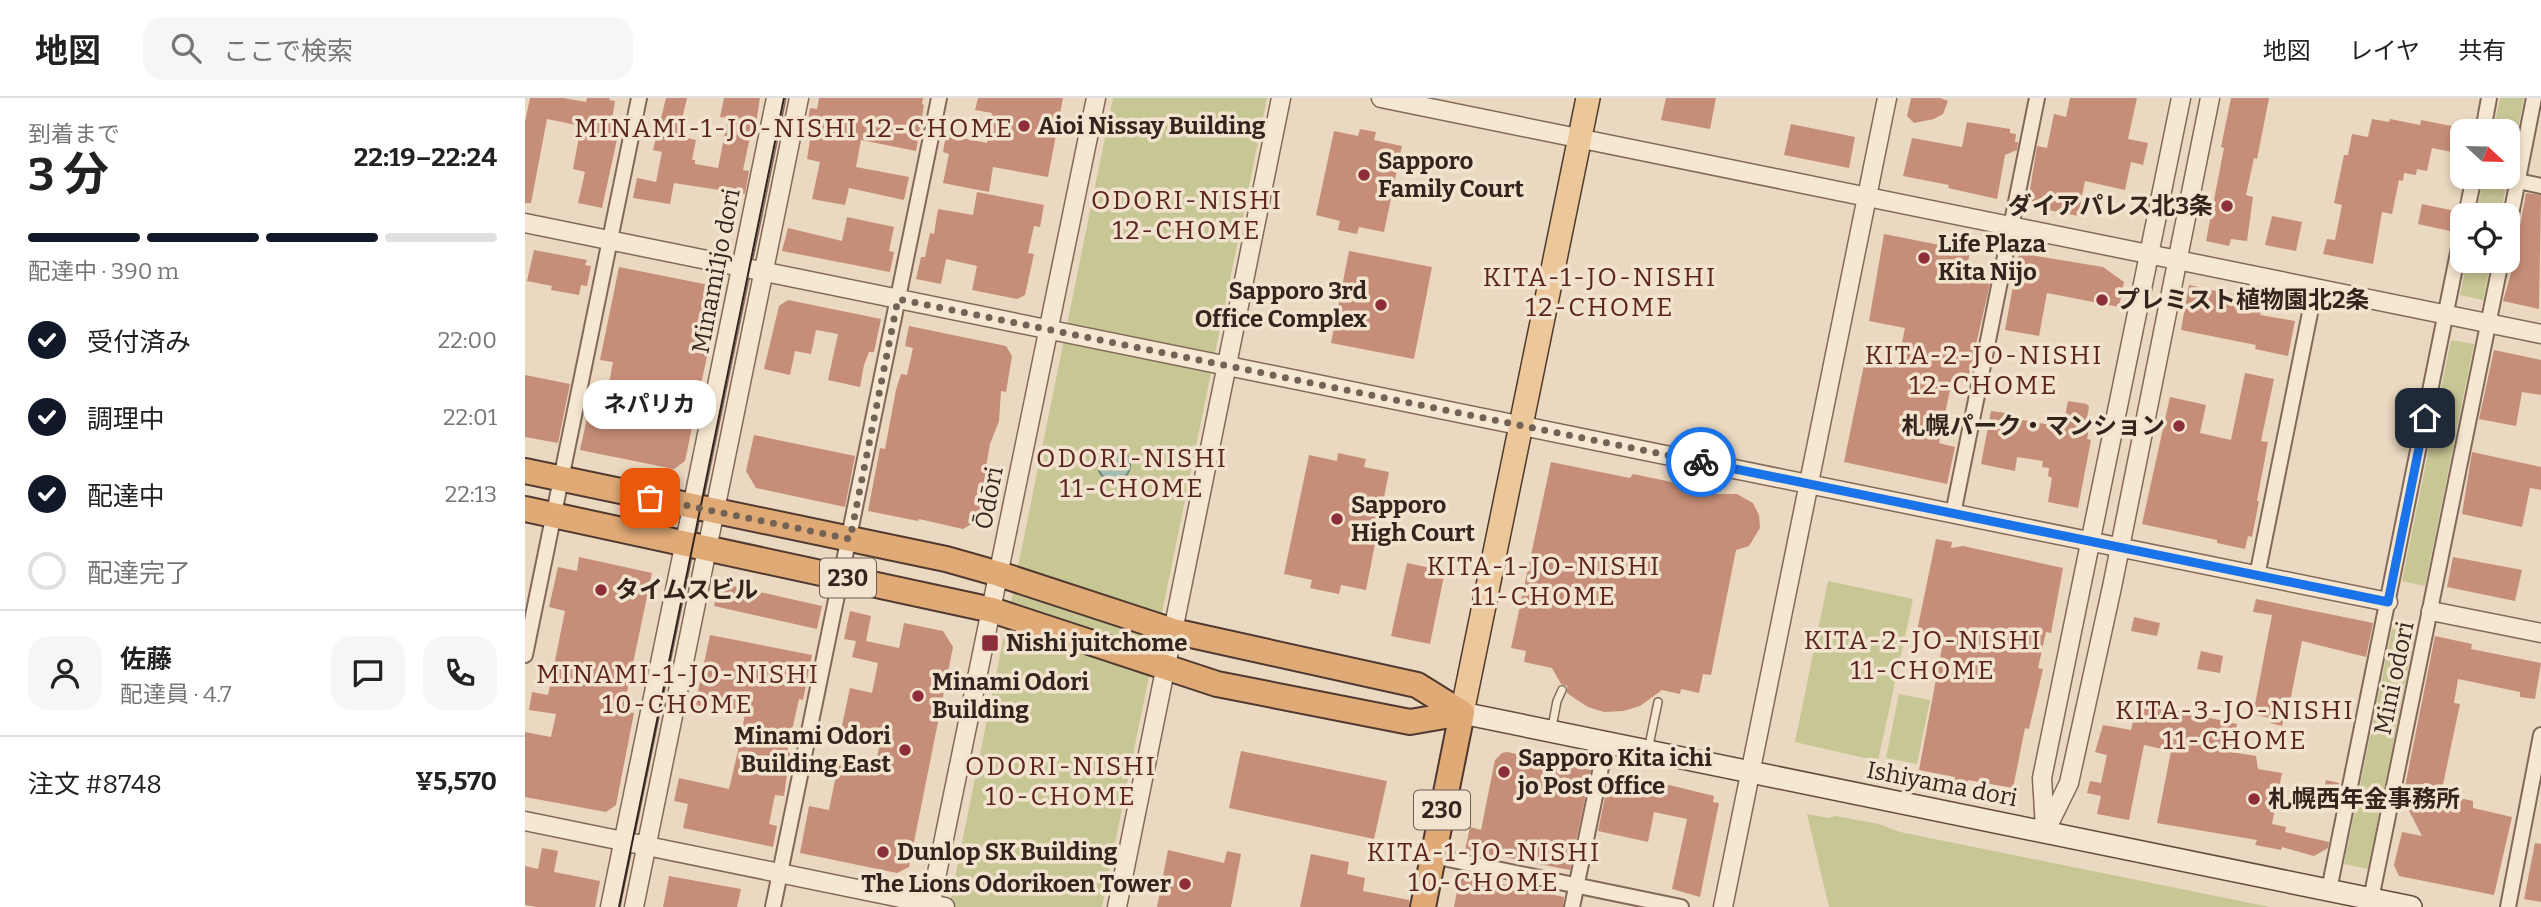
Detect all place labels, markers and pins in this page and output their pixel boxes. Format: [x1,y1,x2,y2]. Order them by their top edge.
place label: Aioi Nissay Building [1038,112,1266,140]
marker: Aioi Nissay Building [1016,118,1032,134]
place label: Sapporo Family Court [1378,147,1524,203]
marker: Sapporo Family Court [1356,167,1372,183]
place label: ダイアパレス北3条 [2008,192,2213,220]
marker: ダイアパレス北3条 [2219,198,2235,214]
place label: Life Plaza Kita Nijo [1938,230,2046,286]
marker: Life Plaza Kita Nijo [1916,250,1932,266]
place label: Sapporo 3rd Office Complex [1195,277,1367,333]
place label: プレミスト植物園北2条 [2116,286,2370,314]
marker: プレミスト植物園北2条 [2094,292,2110,308]
marker: Sapporo 3rd Office Complex [1373,297,1389,313]
callout: ネパリカ [583,379,717,428]
pin [2395,388,2455,448]
place label: 札幌パーク・マンション [1901,412,2165,440]
marker: 札幌パーク・マンション [2171,418,2187,434]
pin [620,468,680,528]
place label: Sapporo High Court [1351,491,1476,547]
marker: Sapporo High Court [1329,511,1345,527]
place label: タイムスビル [615,576,759,604]
marker: タイムスビル [593,582,609,598]
place label: Nishi juitchome [1006,629,1187,657]
marker: Nishi juitchome [980,633,1000,653]
place label: Minami Odori Building [932,668,1089,724]
marker: Minami Odori Building [910,688,926,704]
place label: Minami Odori Building East [734,722,892,778]
marker: Minami Odori Building East [897,742,913,758]
place label: Sapporo Kita ichi jo Post Office [1516,744,1712,800]
marker: Sapporo Kita ichi jo Post Office [1496,764,1512,780]
place label: 札幌西年金事務所 [2268,785,2460,813]
marker: 札幌西年金事務所 [2246,791,2262,807]
place label: Dunlop SK Building [897,838,1118,866]
marker: Dunlop SK Building [875,844,891,860]
place label: The Lions Odorikoen Tower [861,870,1171,898]
marker: The Lions Odorikoen Tower [1177,876,1193,892]

